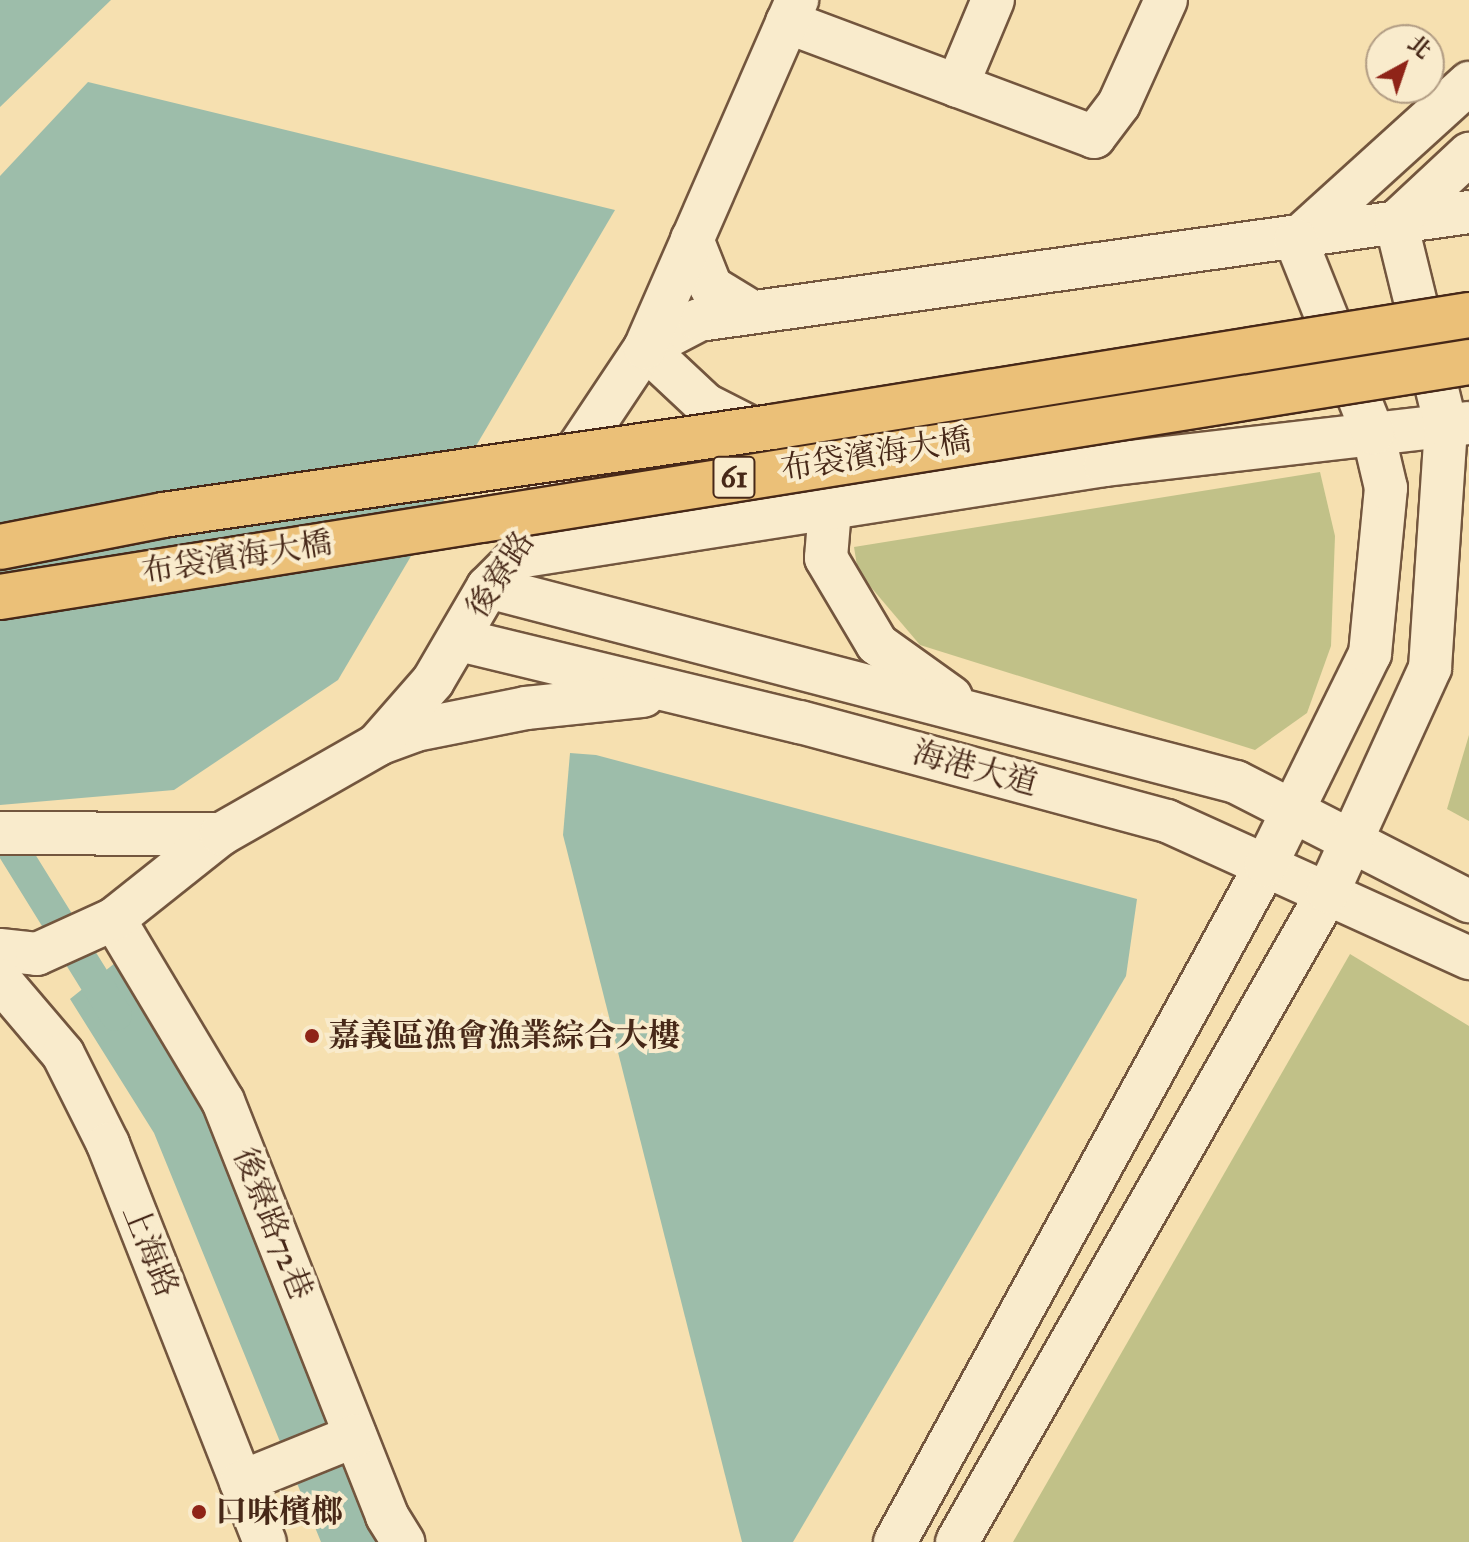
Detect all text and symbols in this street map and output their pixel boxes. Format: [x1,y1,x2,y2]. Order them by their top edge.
north arrow [1365,24,1445,104]
text: 北 [1402,29,1437,64]
street label: 布袋濱海大橋 [778,421,974,489]
road number: 61 [712,451,756,503]
street label: 布袋濱海大橋 [139,524,335,592]
street label: 後寮路 [459,524,543,626]
street label: 海港大道 [908,734,1042,804]
place label: 嘉義區漁會漁業綜合大樓 [328,1017,680,1055]
marker: 嘉義區漁會漁業綜合大樓 [303,1027,321,1045]
street label: 後寮路72巷 [224,1142,320,1306]
street label: 上海路 [114,1199,186,1303]
place label: 口味檳榔 [215,1493,343,1531]
marker: 口味檳榔 [190,1503,208,1521]

